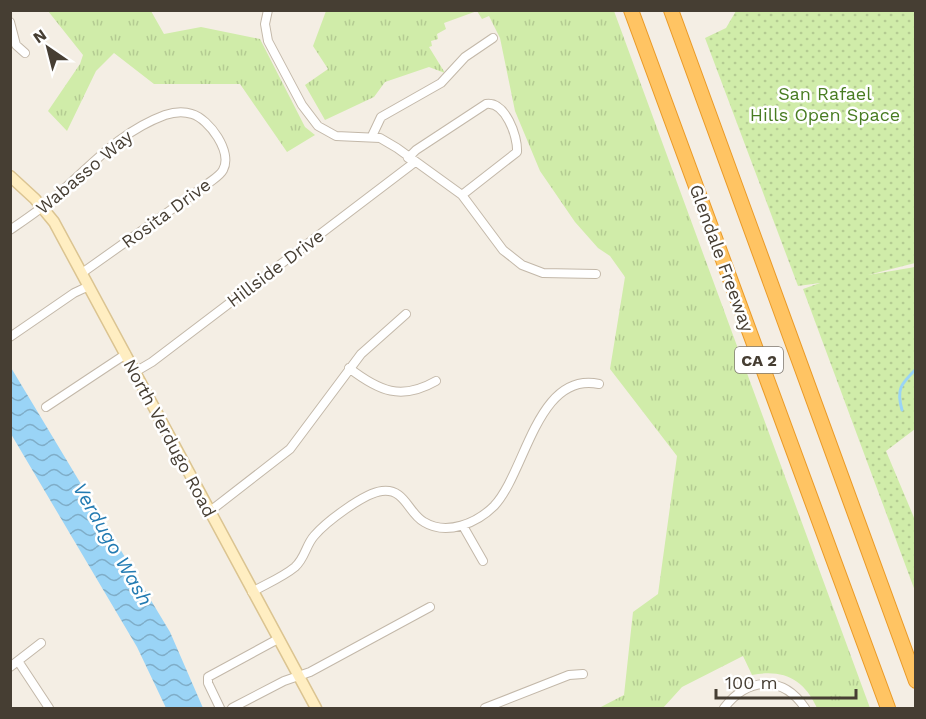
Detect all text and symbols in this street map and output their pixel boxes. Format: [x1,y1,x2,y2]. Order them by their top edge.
north arrow [18,18,78,78]
text: N [29,25,50,47]
park label: San Rafael Hills Open Space [750,83,900,125]
street label: Wabasso Way [32,125,137,218]
street label: Rosita Drive [117,174,215,252]
street label: Glendale Freeway [686,181,759,335]
street label: Hillside Drive [222,225,328,311]
road number: CA 2 [735,347,783,373]
street label: North Verdugo Road [119,355,221,521]
water label: Verdugo Wash [68,478,158,610]
scale bar [716,662,856,700]
text: 100 m [725,672,778,693]

